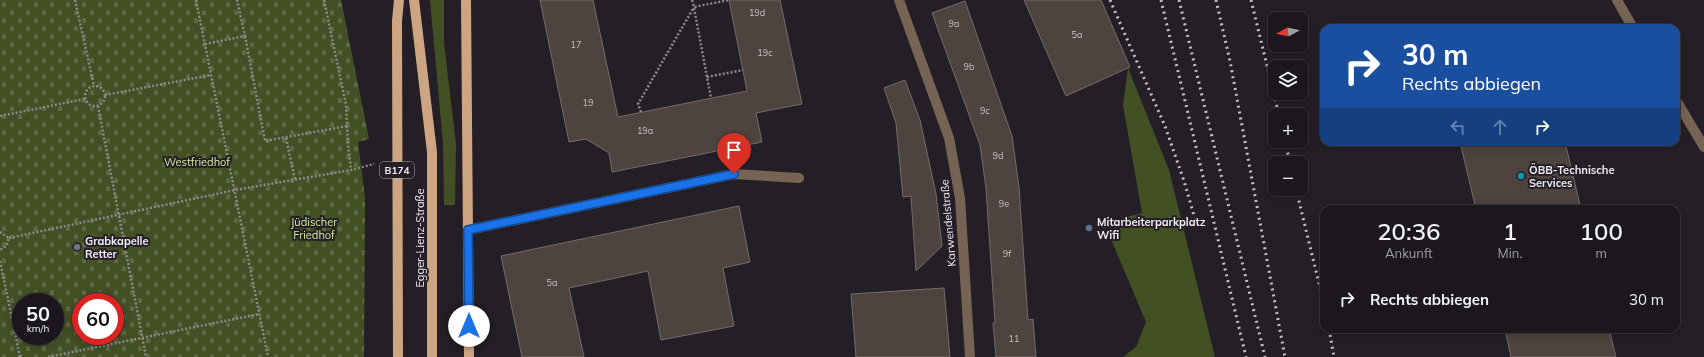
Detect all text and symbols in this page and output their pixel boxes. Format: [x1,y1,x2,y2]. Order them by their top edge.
house number: 19d [749,7,765,18]
north arrow [1268,12,1308,52]
map controls [1268,12,1308,196]
house number: 9a [949,18,959,29]
house number: 5a [1072,29,1082,40]
text: 30 m [1402,37,1468,72]
house number: 17 [571,39,581,50]
icon: right [1336,40,1388,92]
house number: 19c [757,47,773,58]
button: layers [1268,60,1308,100]
house number: 9b [964,61,974,72]
text: Rechts abbiegen [1402,72,1541,95]
house number: 19 [583,97,593,108]
house number: 9c [980,105,990,116]
button: + [1268,108,1308,148]
icon: left [1447,116,1469,138]
icon: ahead [1489,116,1511,138]
icon: right [1531,116,1553,138]
house number: 19a [637,125,653,136]
pin [717,133,751,174]
icon: arrive [723,139,745,161]
house number: 9d [993,150,1003,161]
park label: Westfriedhof [164,155,230,169]
button: − [1268,156,1308,196]
road number: B174 [380,162,414,178]
place label: ÖBB-Technische Services [1529,162,1615,190]
marker: ÖBB-Technische Services [1516,171,1526,181]
street label: Karwendelstraße [937,179,959,267]
street label: Egger-Lienz-Straße [413,188,427,288]
house number: 9e [999,198,1009,209]
park label: Jüdischer Friedhof [291,215,337,242]
place label: Mitarbeiterparkplatz Wifi [1097,215,1206,242]
text: 20:36 [1377,216,1440,246]
text: 1 [1503,216,1517,246]
text: 100 [1580,216,1623,246]
marker: Mitarbeiterparkplatz Wifi [1084,223,1094,233]
place label: Grabkapelle Retter [85,234,149,261]
marker: Grabkapelle Retter [72,242,82,252]
text: Ankunft [1385,245,1433,261]
text: Min. [1498,245,1522,261]
text: m [1596,245,1607,261]
house number: 9f [1003,248,1012,259]
house number: 5a [547,277,557,288]
icon: right [1336,288,1358,310]
text: Rechts abbiegen [1370,290,1489,309]
text: 30 m [1629,290,1664,309]
speed limit sign: 60 [72,293,124,345]
text: 50 [26,301,50,326]
position arrow [448,305,490,347]
text: km/h [27,322,49,335]
house number: 11 [1009,333,1019,344]

